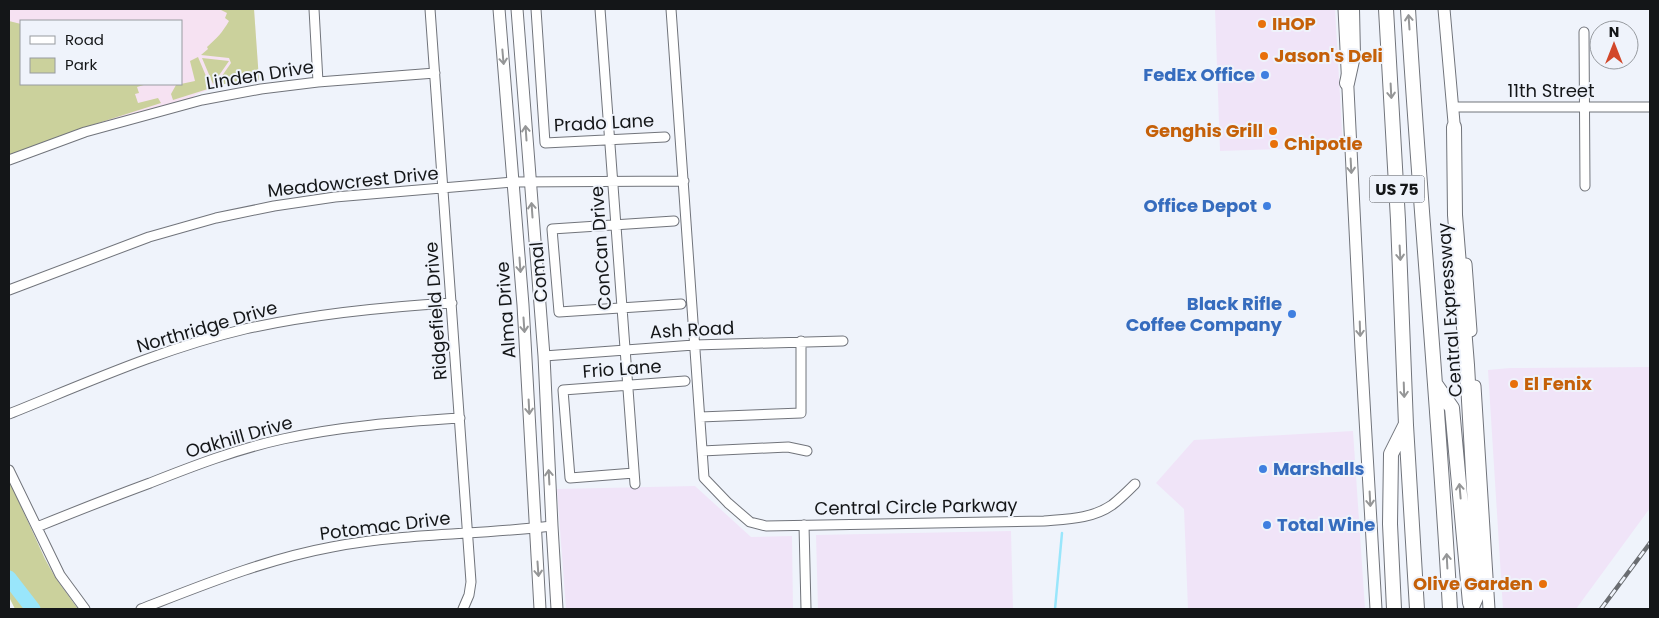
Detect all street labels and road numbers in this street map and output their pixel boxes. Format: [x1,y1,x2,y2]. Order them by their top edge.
street label: Linden Drive [204,54,315,95]
street label: 11th Street [1507,78,1595,103]
street label: Prado Lane [553,107,655,138]
street label: Meadowcrest Drive [266,160,440,203]
road number: US 75 [1370,175,1424,202]
street label: ConCan Drive [584,185,617,311]
street label: Central Expressway [1431,222,1468,398]
street label: Ridgefield Drive [418,241,453,381]
street label: Comal [523,241,554,303]
street label: Alma Drive [490,261,521,359]
street label: Northridge Drive [133,294,280,359]
street label: Ash Road [649,315,735,344]
street label: Frio Lane [582,353,662,384]
street label: Oakhill Drive [182,409,295,464]
street label: Central Circle Parkway [814,492,1018,521]
street label: Potomac Drive [318,505,452,546]

